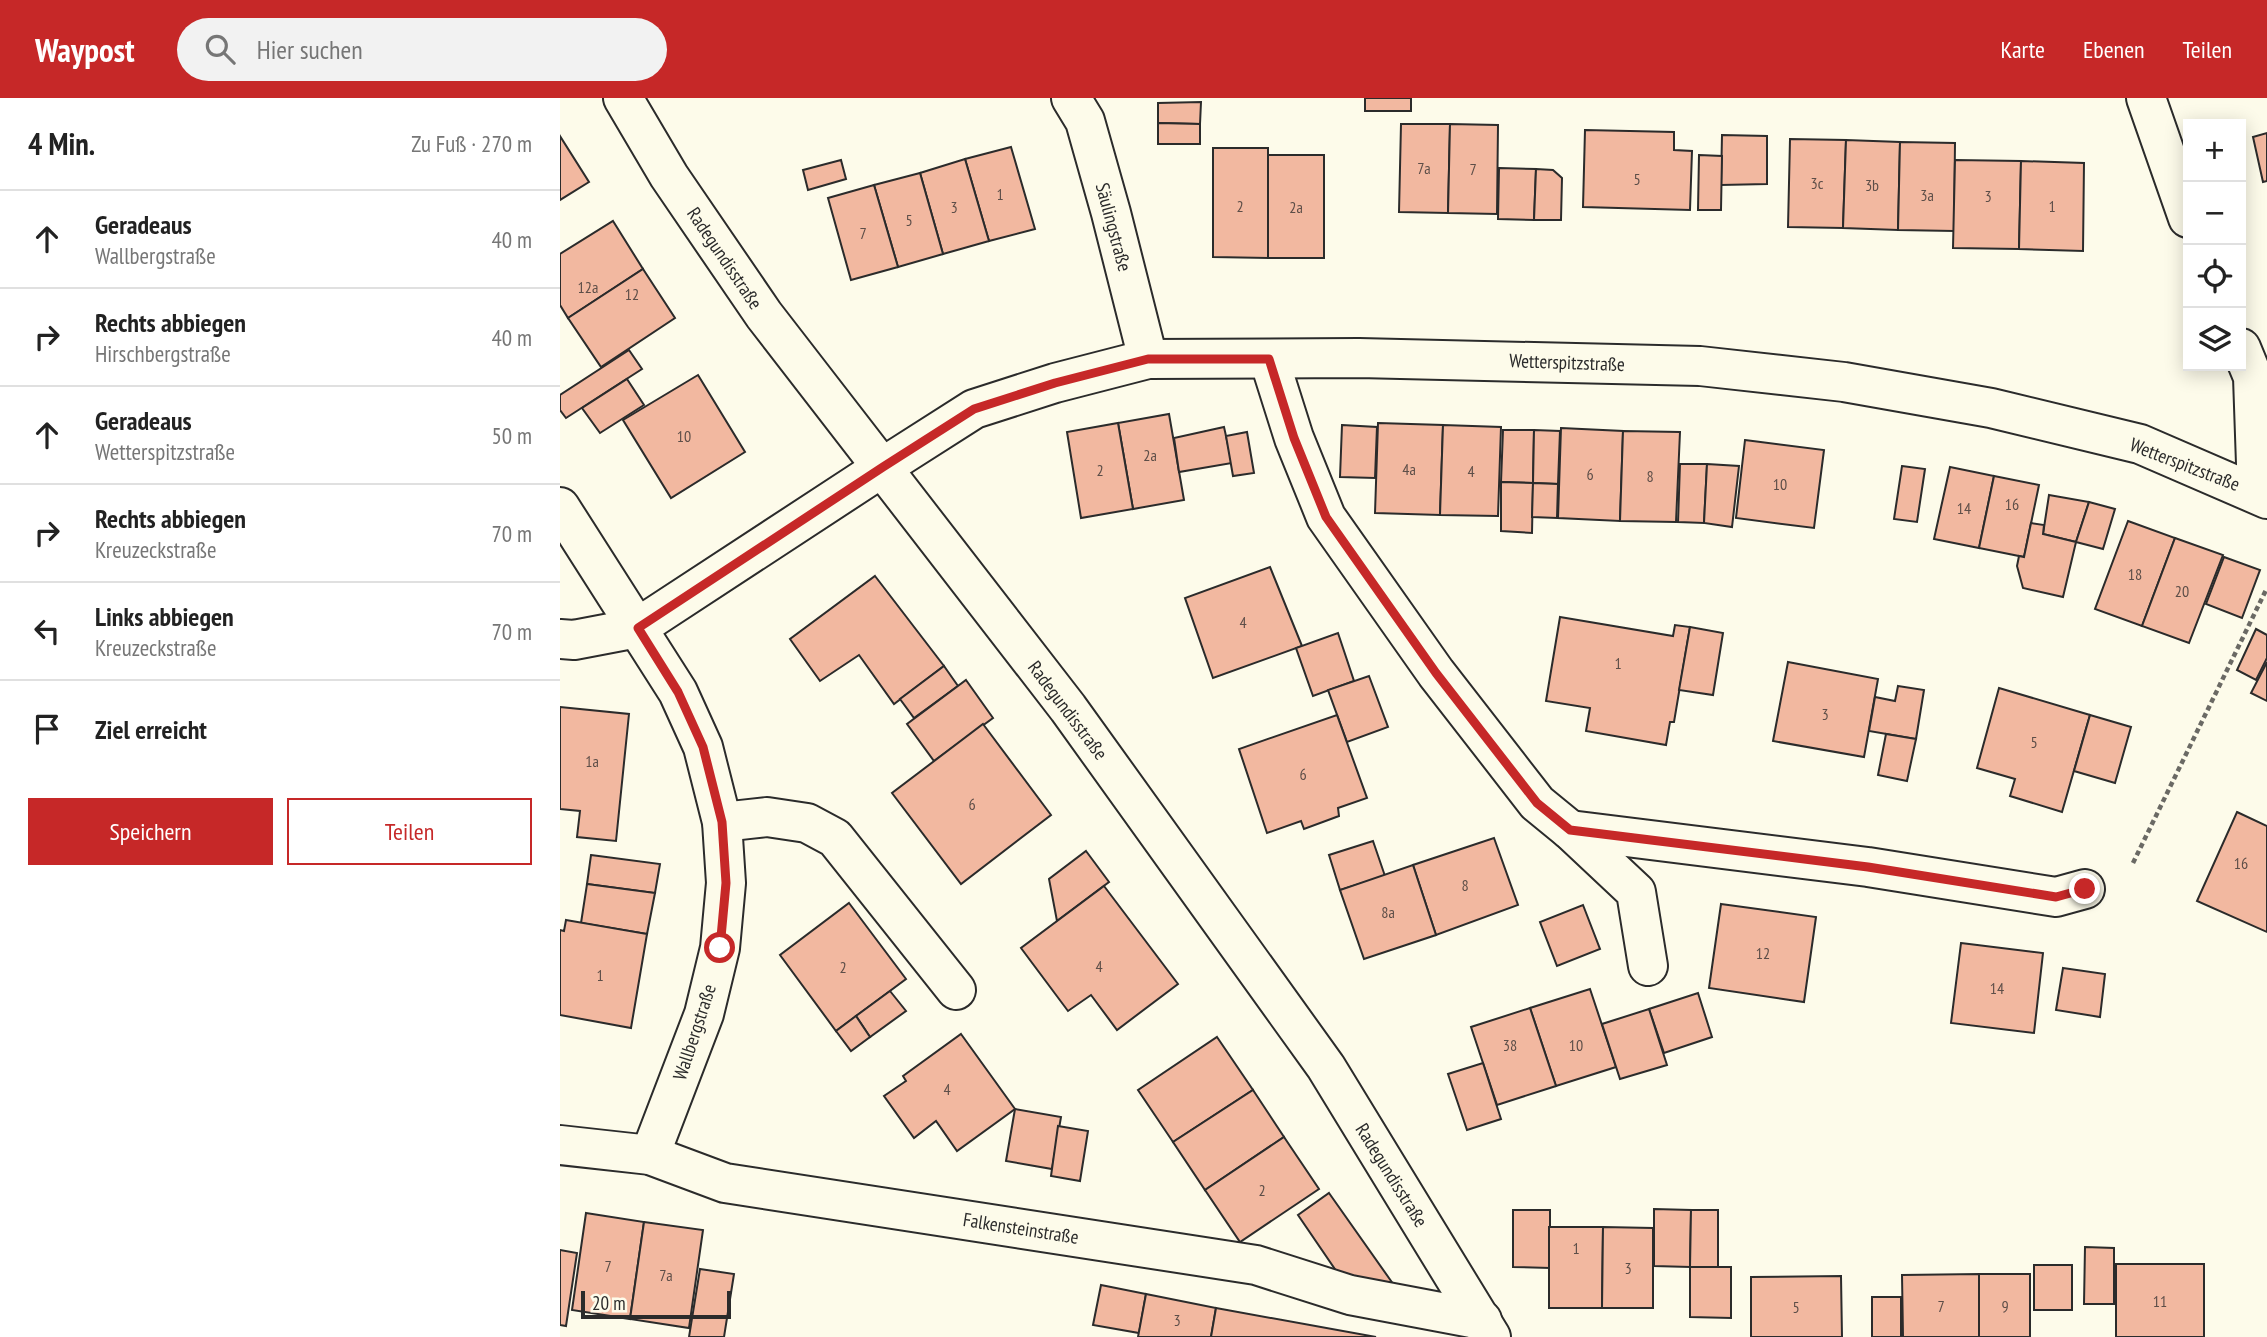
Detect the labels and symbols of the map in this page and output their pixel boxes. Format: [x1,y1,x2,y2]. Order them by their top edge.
house number: 7a [1417,158,1431,178]
house number: 7 [1469,159,1477,179]
house number: 5 [1633,169,1641,189]
house number: 3c [1811,173,1824,193]
house number: 3b [1865,175,1879,195]
street label: Säulingstraße [1091,180,1137,274]
house number: 1 [996,184,1004,204]
house number: 3a [1920,185,1934,205]
house number: 3 [1984,186,1992,206]
house number: 2 [1236,196,1244,216]
house number: 1 [2048,196,2056,216]
house number: 3 [950,197,958,217]
house number: 2a [1289,197,1303,217]
street label: Radegundisstraße [682,202,768,314]
house number: 5 [905,210,913,230]
house number: 7 [859,223,867,243]
house number: 12a [578,277,598,297]
house number: 12 [625,284,639,304]
street label: Wetterspitzstraße [1509,348,1625,376]
house number: 10 [677,426,691,446]
street label: Wetterspitzstraße [2127,432,2243,496]
house number: 2a [1143,445,1157,465]
house number: 4a [1402,459,1416,479]
house number: 2 [1096,460,1104,480]
house number: 4 [1467,461,1475,481]
house number: 6 [1586,464,1594,484]
house number: 8 [1646,466,1654,486]
house number: 10 [1773,474,1787,494]
house number: 16 [2005,494,2019,514]
house number: 14 [1957,498,1971,518]
house number: 18 [2128,564,2142,584]
house number: 20 [2175,581,2189,601]
house number: 4 [1239,612,1247,632]
house number: 1 [1614,653,1622,673]
street label: Radegundisstraße [1023,656,1113,764]
house number: 3 [1821,704,1829,724]
house number: 5 [2030,732,2038,752]
house number: 1a [585,751,599,771]
house number: 6 [1299,764,1307,784]
house number: 6 [968,794,976,814]
house number: 16 [2234,853,2248,873]
route end [2069,873,2100,904]
house number: 8 [1461,875,1469,895]
house number: 8a [1381,902,1395,922]
route start [704,932,735,963]
house number: 12 [1756,943,1770,963]
house number: 4 [1095,956,1103,976]
house number: 2 [839,957,847,977]
house number: 1 [596,965,604,985]
house number: 14 [1990,978,2004,998]
street label: Wallbergstraße [667,981,721,1083]
house number: 38 [1503,1035,1517,1055]
house number: 10 [1569,1035,1583,1055]
house number: 4 [943,1079,951,1099]
street label: Radegundisstraße [1351,1119,1433,1231]
house number: 2 [1258,1180,1266,1200]
street label: Falkensteinstraße [962,1207,1081,1249]
house number: 1 [1572,1238,1580,1258]
house number: 7 [604,1256,612,1276]
house number: 3 [1624,1258,1632,1278]
house number: 7a [659,1265,673,1285]
scale bar [581,1288,732,1320]
house number: 11 [2153,1291,2167,1311]
house number: 7 [1937,1296,1945,1316]
house number: 9 [2001,1296,2009,1316]
house number: 5 [1792,1297,1800,1317]
house number: 3 [1173,1310,1181,1330]

